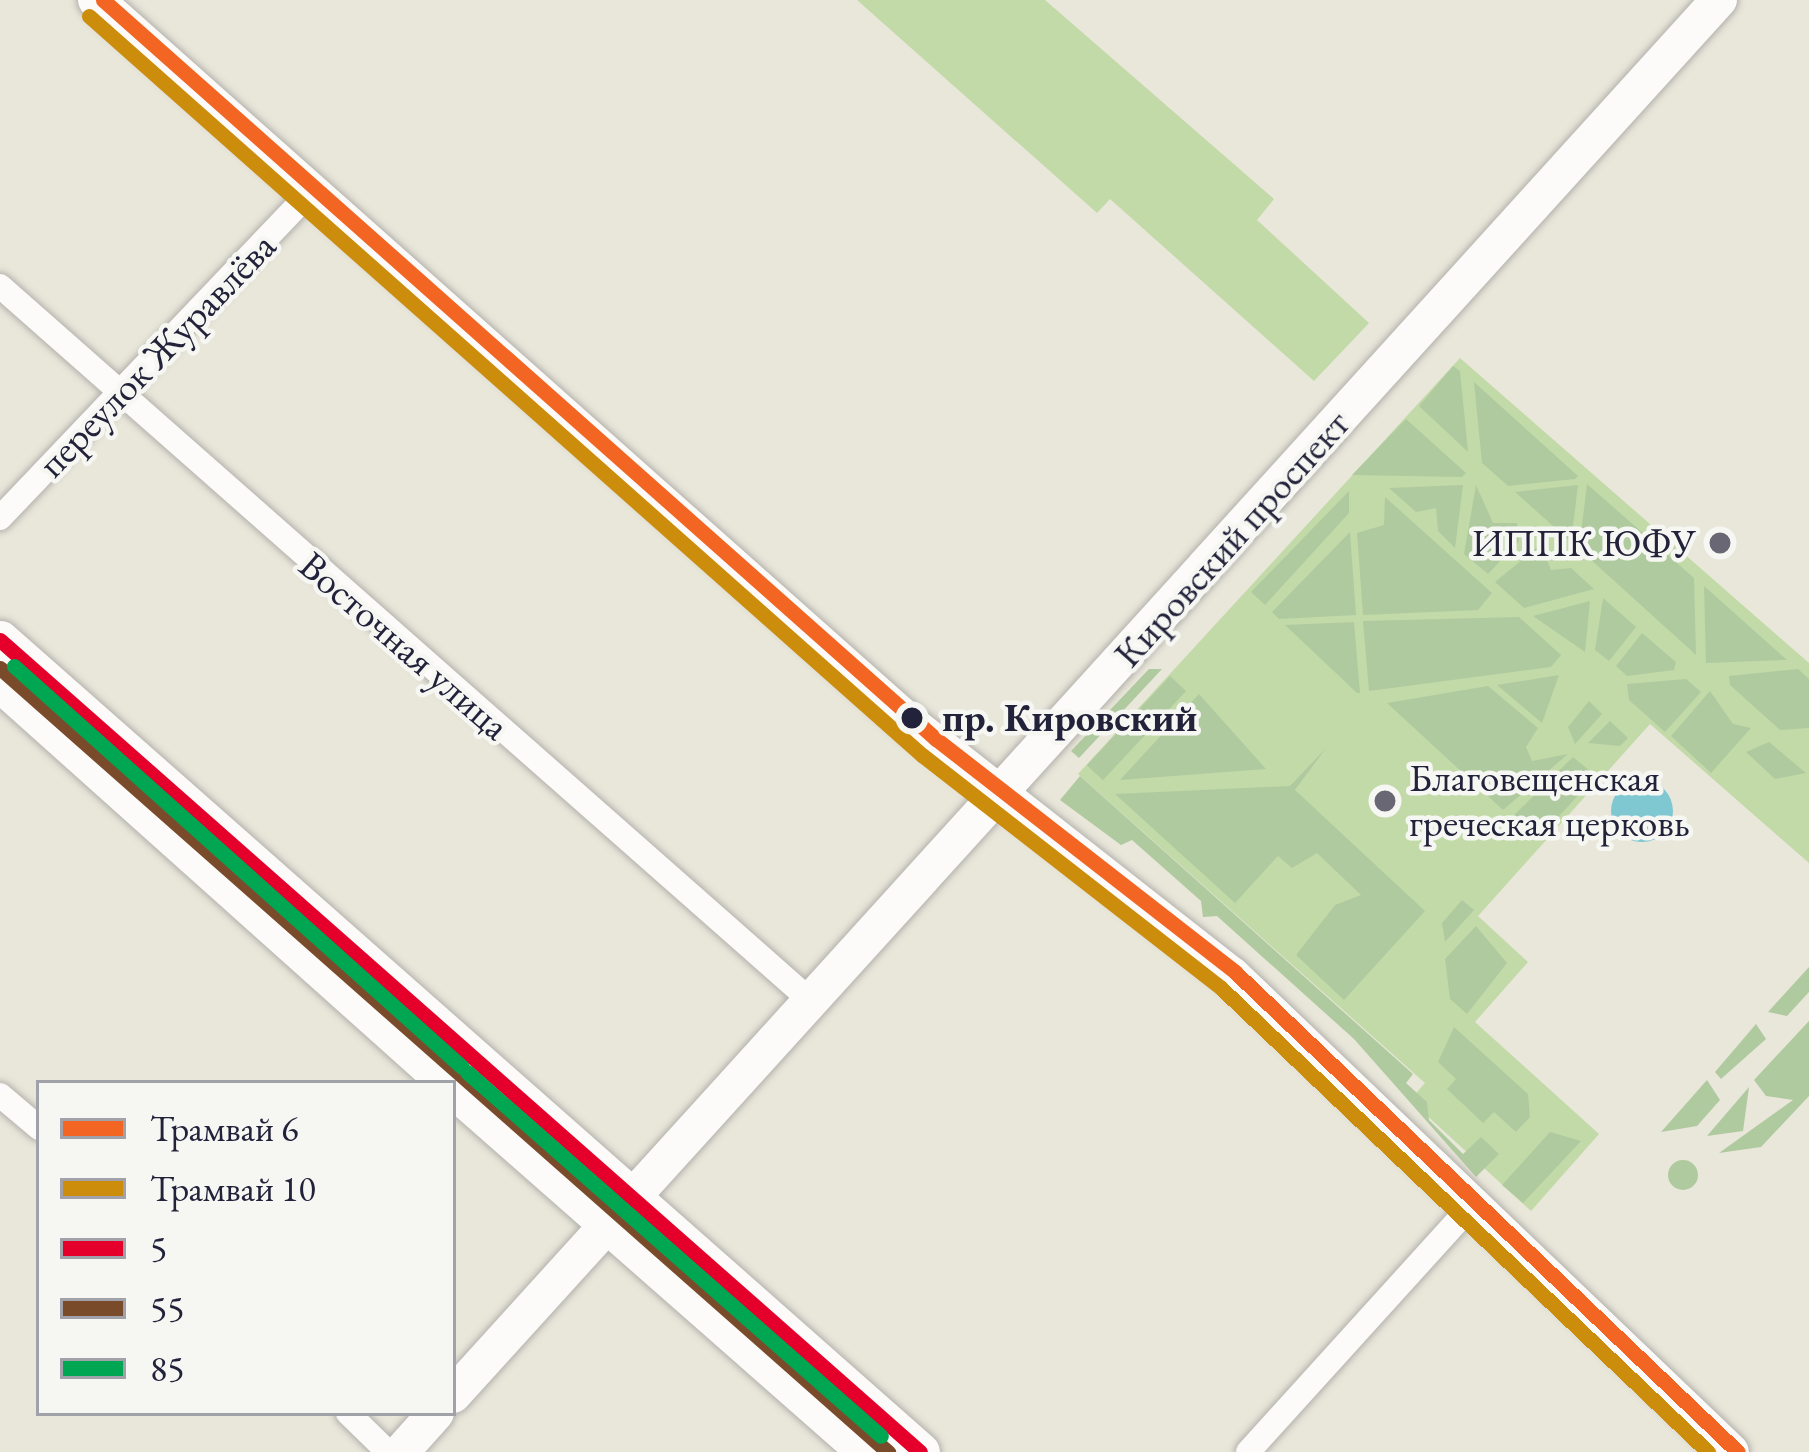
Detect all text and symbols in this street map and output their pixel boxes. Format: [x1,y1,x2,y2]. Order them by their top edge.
street label: переулок Журавлёва [28,223,286,487]
street label: Кировский проспект [1104,401,1360,677]
place label: ИППК ЮФУ [1472,520,1696,566]
marker: ИППК ЮФУ [1707,530,1733,556]
street label: Восточная улица [289,542,519,750]
place label: пр. Кировский [942,695,1197,741]
marker: пр. Кировский [893,699,931,737]
place label: Благовещенская греческая церковь [1409,756,1690,847]
marker: Благовещенская греческая церковь [1372,788,1398,814]
legend [36,1080,456,1416]
text: Трамвай 6 [150,1105,298,1152]
text: Трамвай 10 [150,1165,316,1212]
text: 5 [150,1225,167,1272]
text: 55 [150,1285,185,1332]
text: 85 [150,1345,185,1392]

